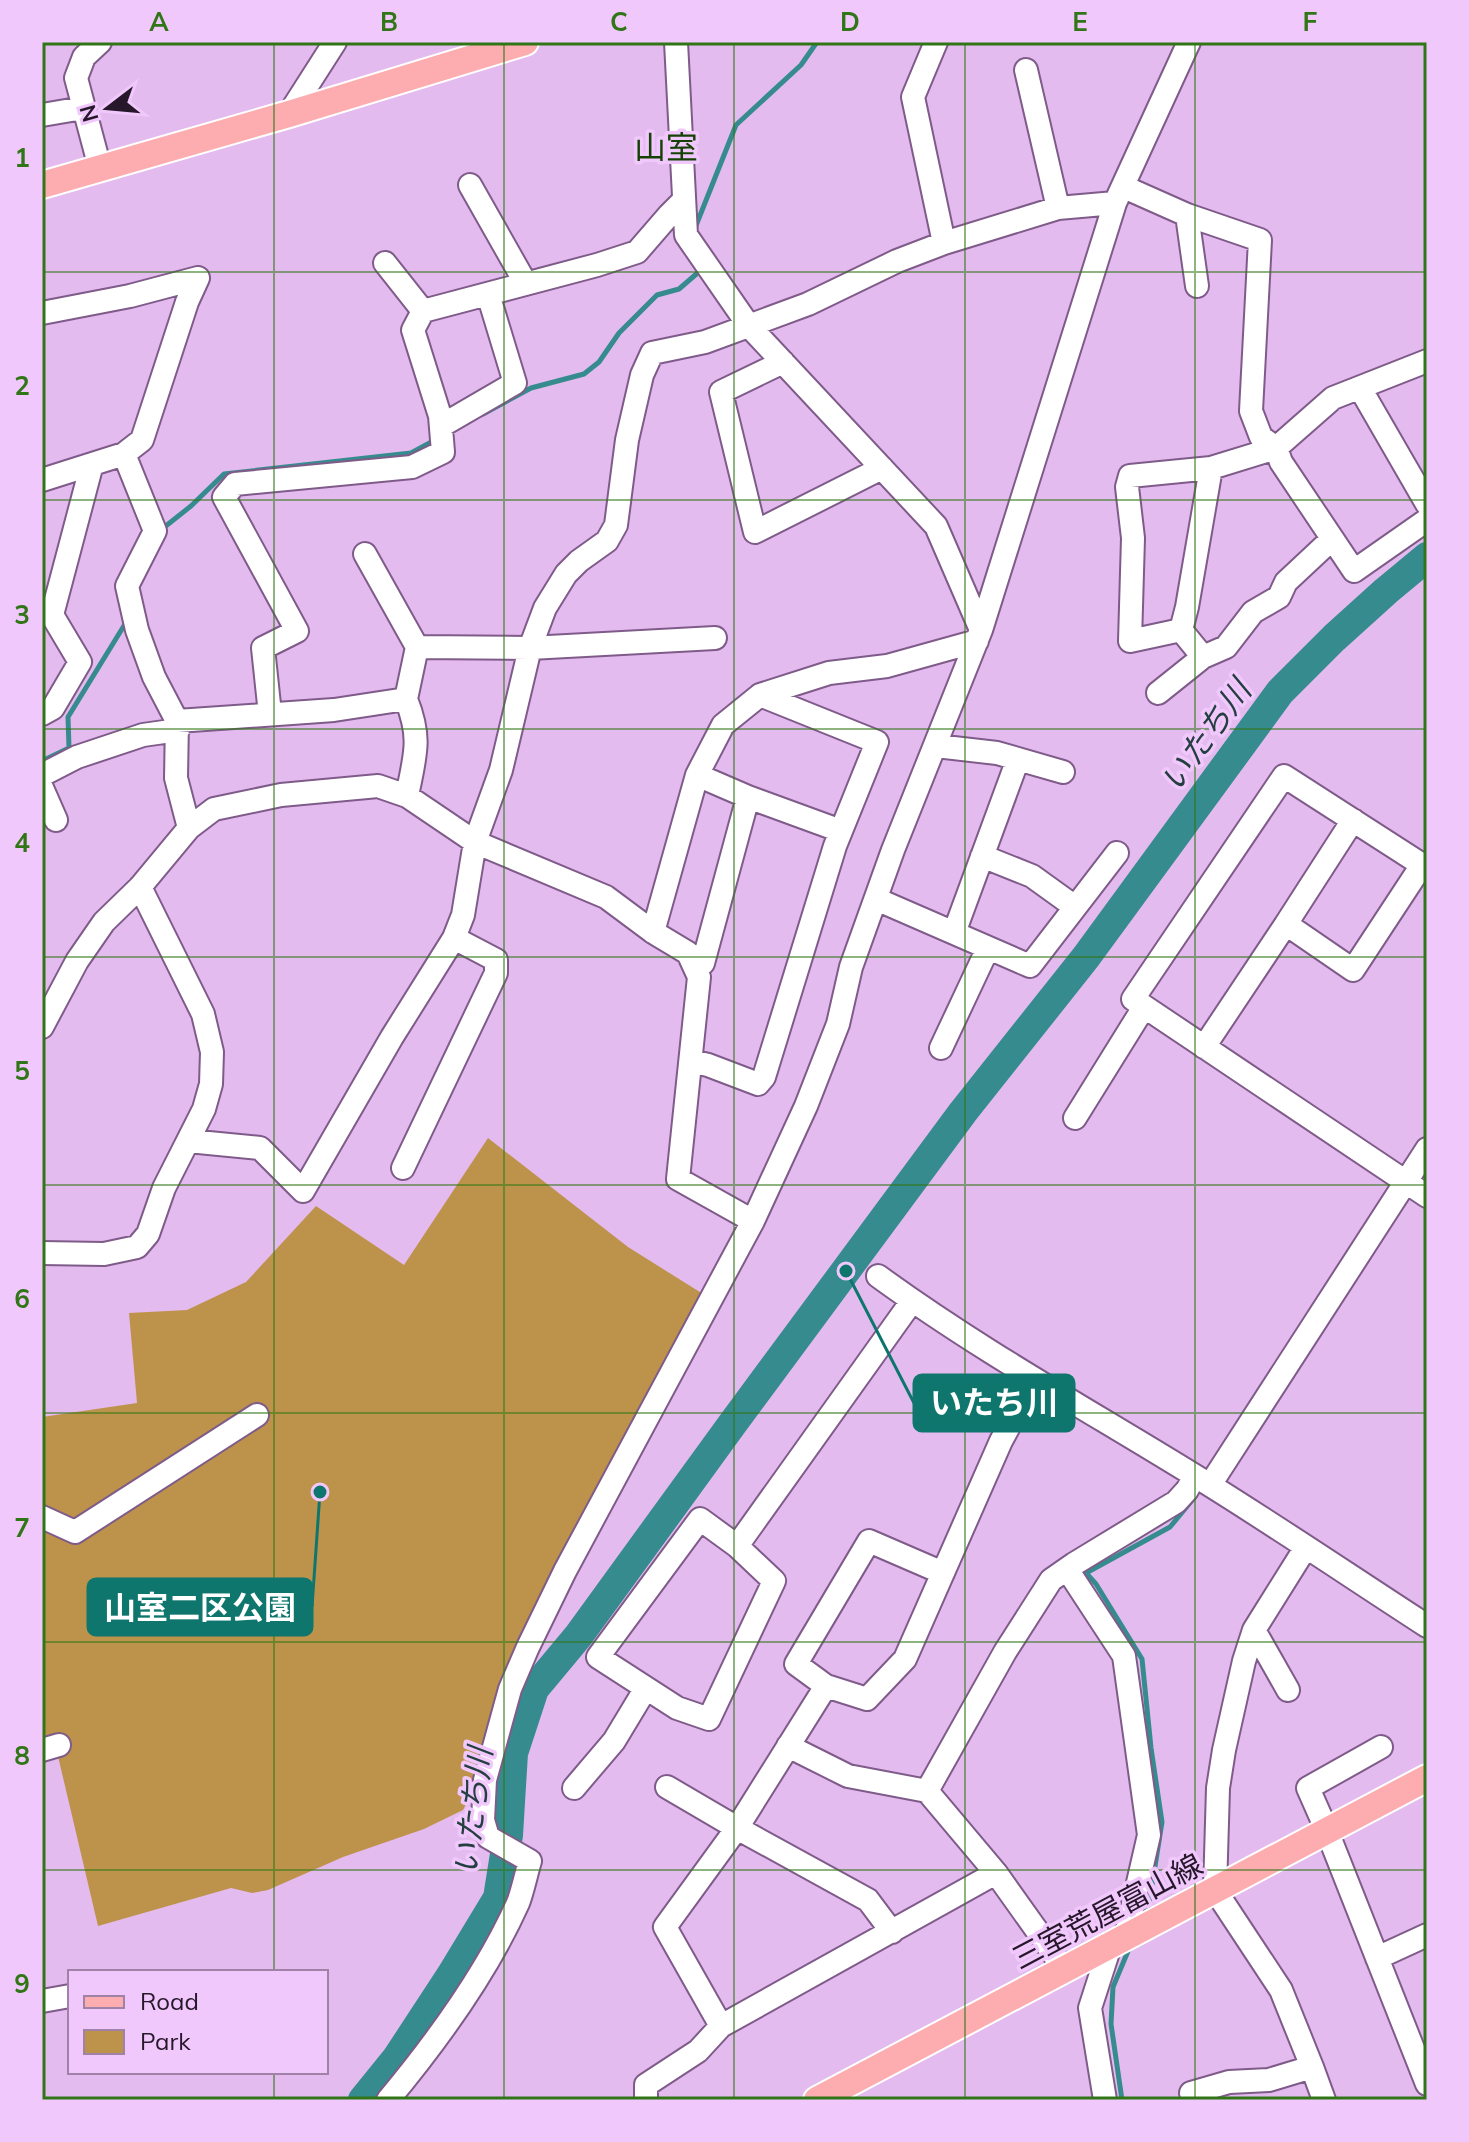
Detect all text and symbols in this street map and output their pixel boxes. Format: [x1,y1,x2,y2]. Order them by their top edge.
text: A [149,5,169,38]
text: B [380,5,398,38]
text: C [610,5,628,38]
text: D [840,5,860,38]
text: E [1072,5,1088,38]
text: F [1303,5,1318,38]
north arrow [68,68,148,148]
text: N [73,102,105,125]
district label: 山室 [634,127,698,167]
text: 1 [14,141,30,174]
text: 2 [14,369,30,402]
text: 3 [14,598,30,631]
water label: いたち川 [1151,669,1261,799]
text: 4 [14,826,30,859]
text: 5 [14,1054,30,1087]
text: 6 [14,1282,30,1315]
callout: いたち川 [914,1375,1074,1431]
text: いたち川 [930,1382,1058,1422]
text: 7 [14,1511,30,1544]
callout: 山室二区公園 [88,1579,312,1635]
text: 山室二区公園 [104,1587,296,1627]
text: 8 [14,1739,30,1772]
water label: いたち川 [444,1742,500,1877]
street label: 三室荒屋富山線 [1005,1845,1209,1977]
text: 9 [14,1967,30,2000]
legend [68,1970,328,2074]
text: Road [140,1986,199,2016]
text: Park [140,2026,191,2056]

